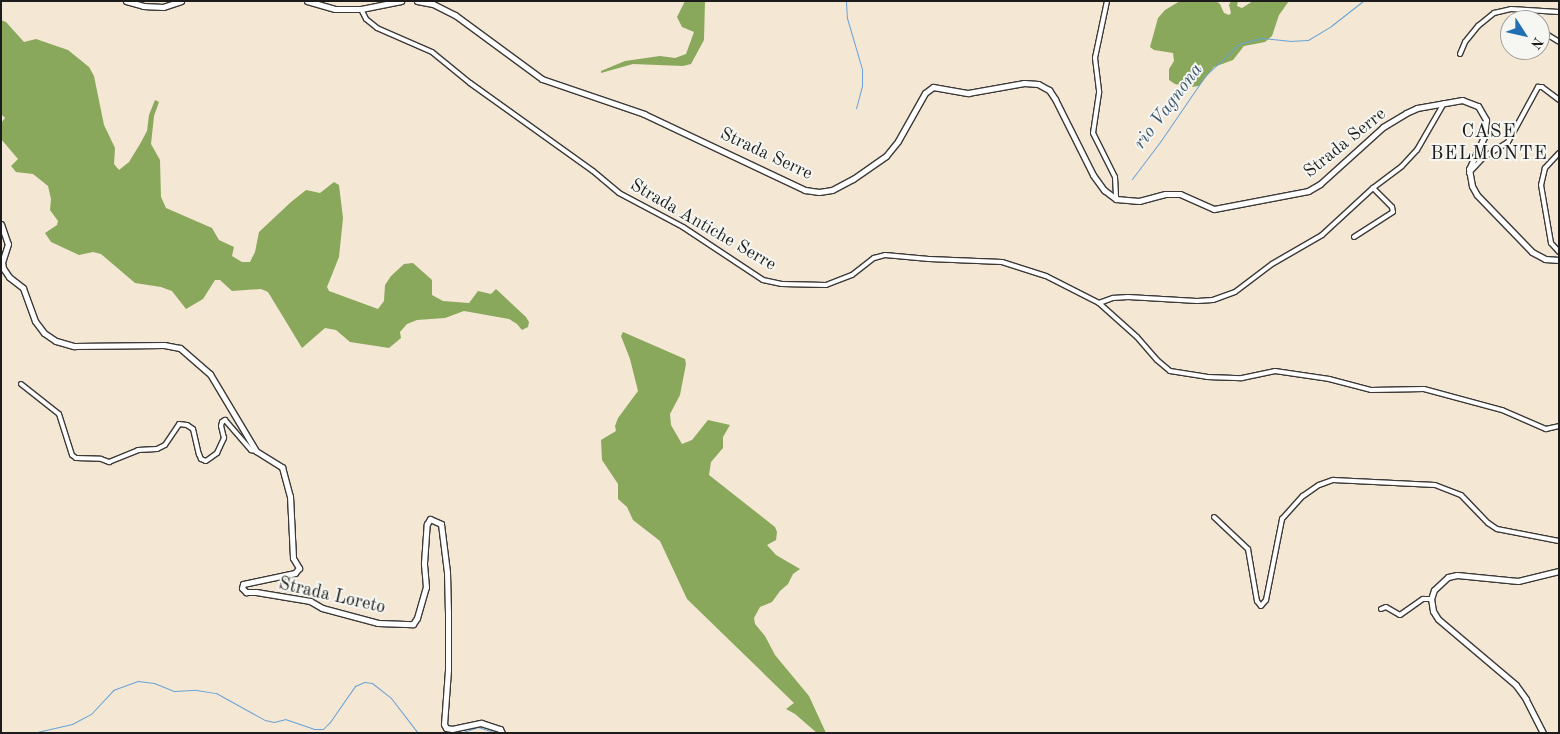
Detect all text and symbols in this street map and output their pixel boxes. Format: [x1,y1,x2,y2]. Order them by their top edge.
north arrow [1500,10,1550,60]
text: N [1528,35,1545,51]
water label: rio Vagnona [1129,60,1209,154]
street label: Strada Serre [1300,103,1390,183]
district label: CASE BELMONTE [1429,122,1549,166]
street label: Strada Serre [716,123,816,185]
street label: Strada Antiche Serre [626,174,780,276]
street label: Strada Loreto [276,573,388,619]

